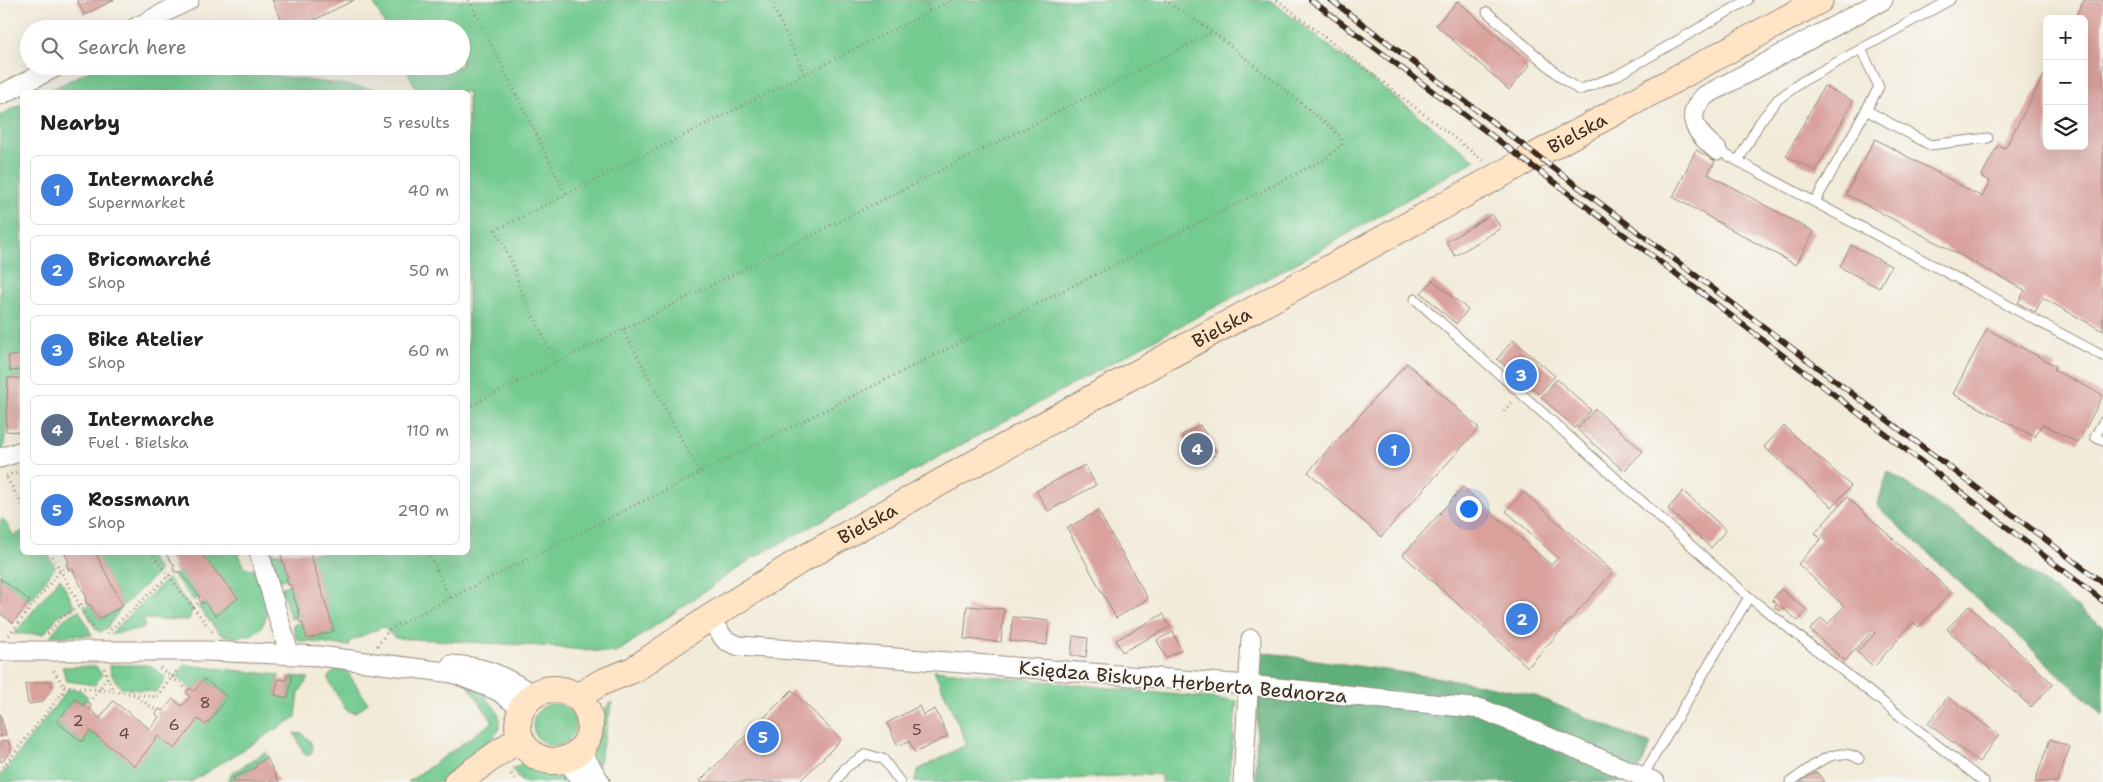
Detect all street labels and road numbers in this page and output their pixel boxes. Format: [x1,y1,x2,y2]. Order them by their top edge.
street label: Bielska [1543,106,1611,159]
street label: Bielska [1187,301,1256,353]
street label: Bielska [833,497,901,550]
street label: Księdza Biskupa Herberta Bednorza [1018,655,1348,709]

